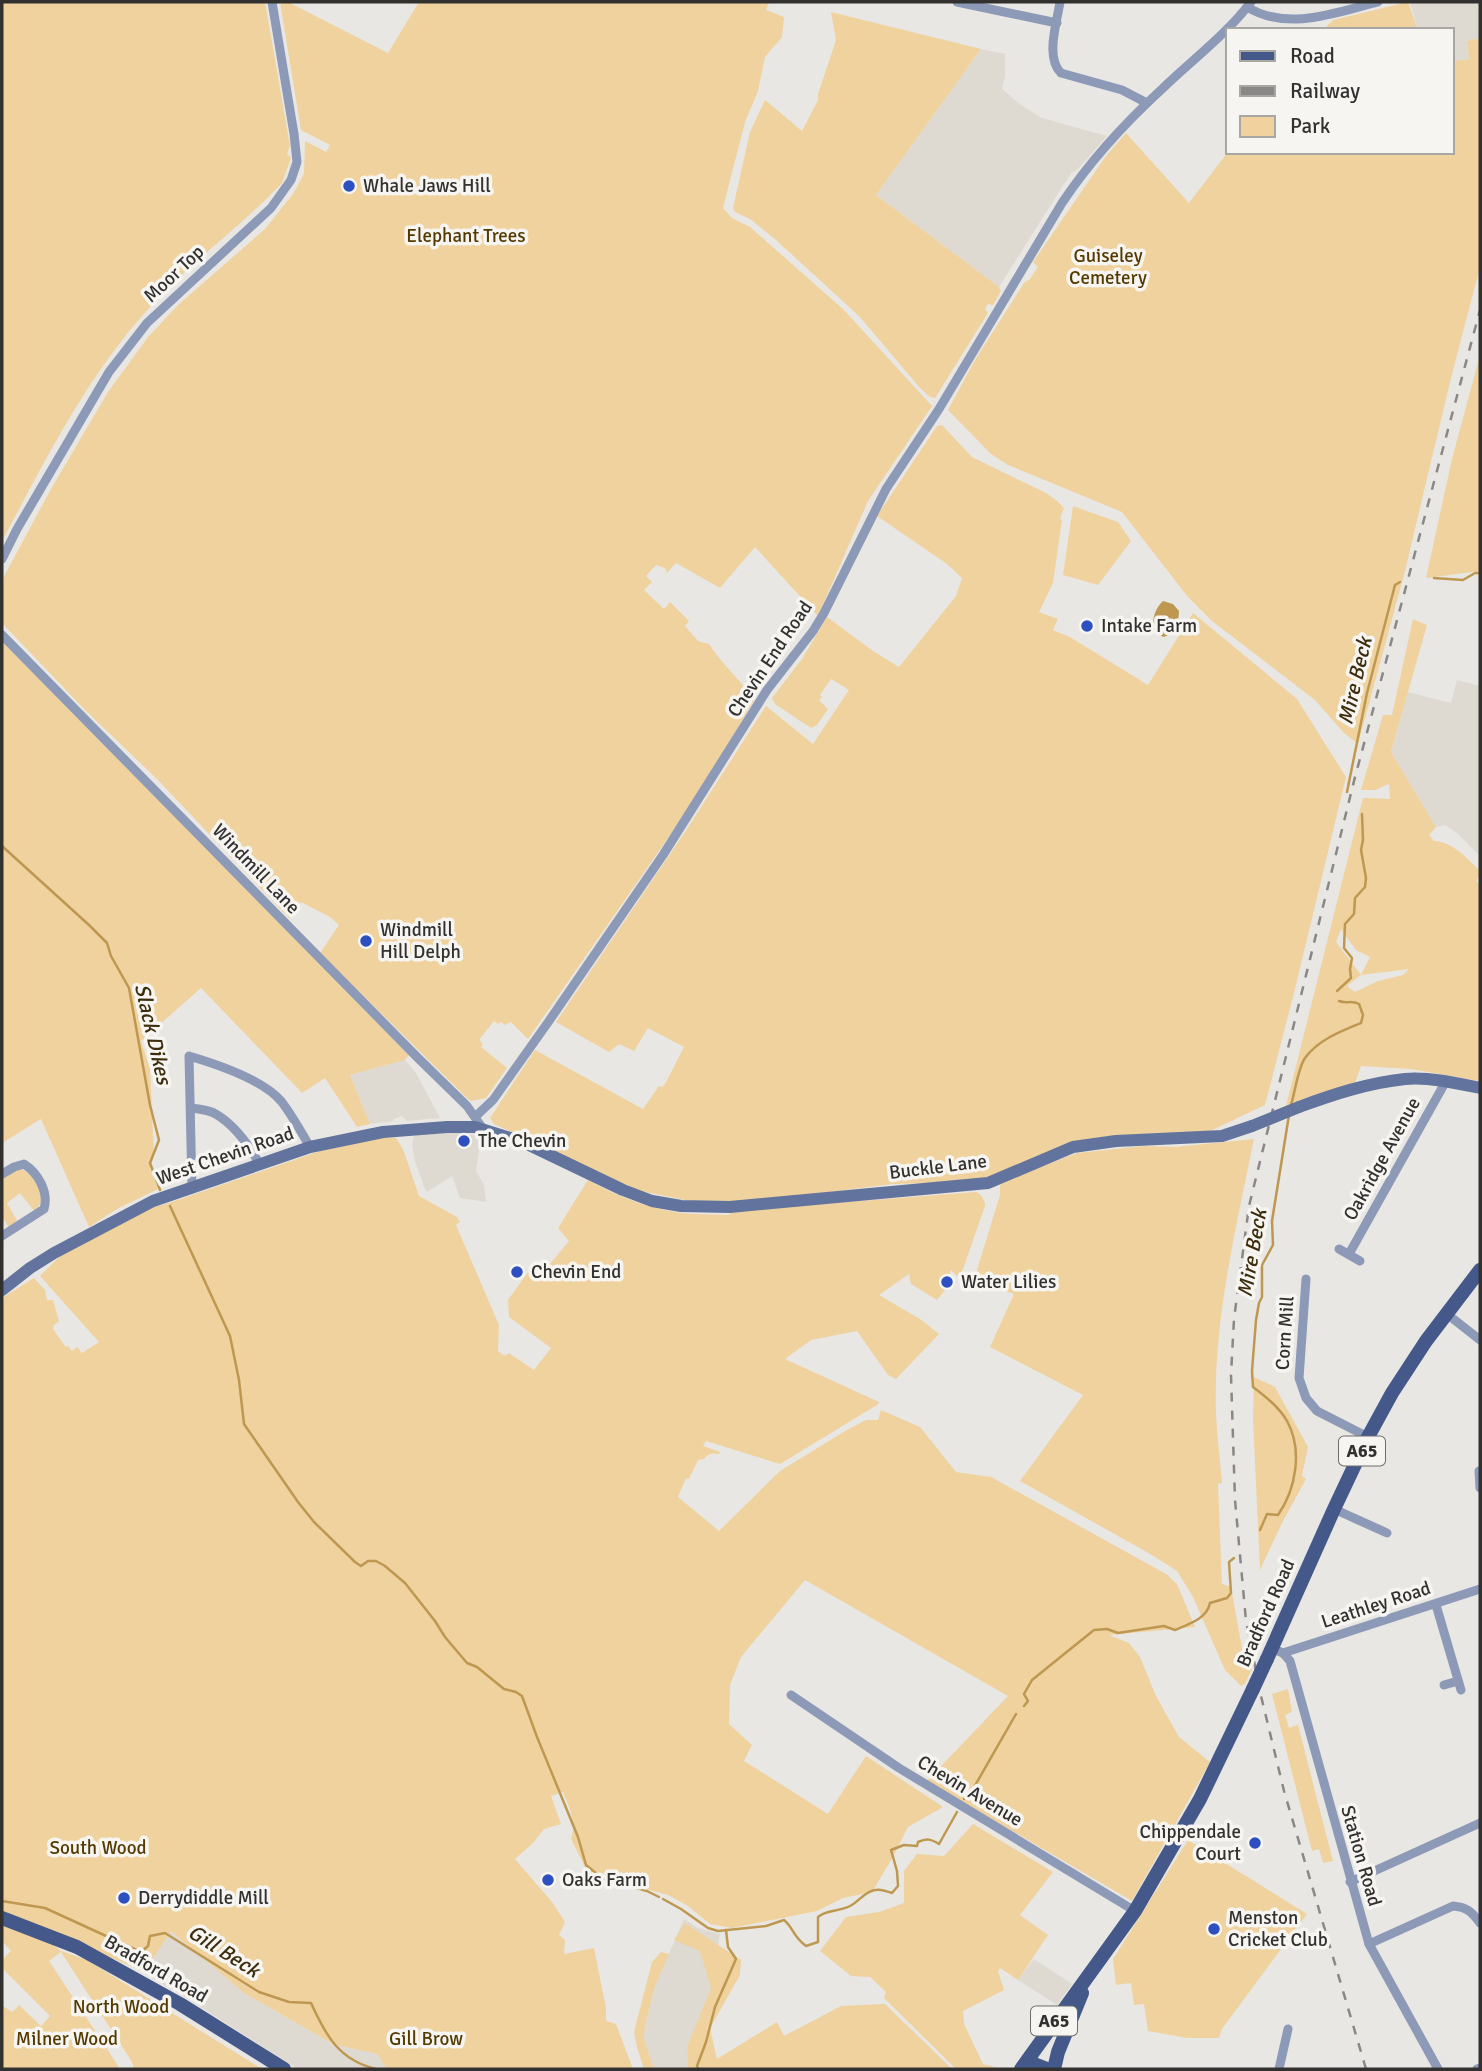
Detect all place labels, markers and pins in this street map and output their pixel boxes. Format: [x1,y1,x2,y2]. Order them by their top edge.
place label: Whale Jaws Hill [363,174,491,198]
marker: Whale Jaws Hill [341,178,357,194]
place label: Intake Farm [1101,614,1197,638]
marker: Intake Farm [1079,618,1095,634]
place label: Windmill Hill Delph [380,918,461,964]
marker: Windmill Hill Delph [358,933,374,949]
place label: The Chevin [478,1129,566,1153]
marker: The Chevin [456,1133,472,1149]
place label: Chevin End [531,1260,621,1284]
marker: Chevin End [509,1264,525,1280]
place label: Water Lilies [961,1270,1056,1294]
marker: Water Lilies [939,1274,955,1290]
place label: Chippendale Court [1139,1820,1241,1866]
marker: Chippendale Court [1247,1835,1263,1851]
place label: Oaks Farm [562,1868,647,1892]
marker: Oaks Farm [540,1872,556,1888]
place label: Derrydiddle Mill [138,1886,269,1910]
marker: Derrydiddle Mill [116,1890,132,1906]
place label: Menston Cricket Club [1228,1906,1328,1952]
marker: Menston Cricket Club [1206,1921,1222,1937]

